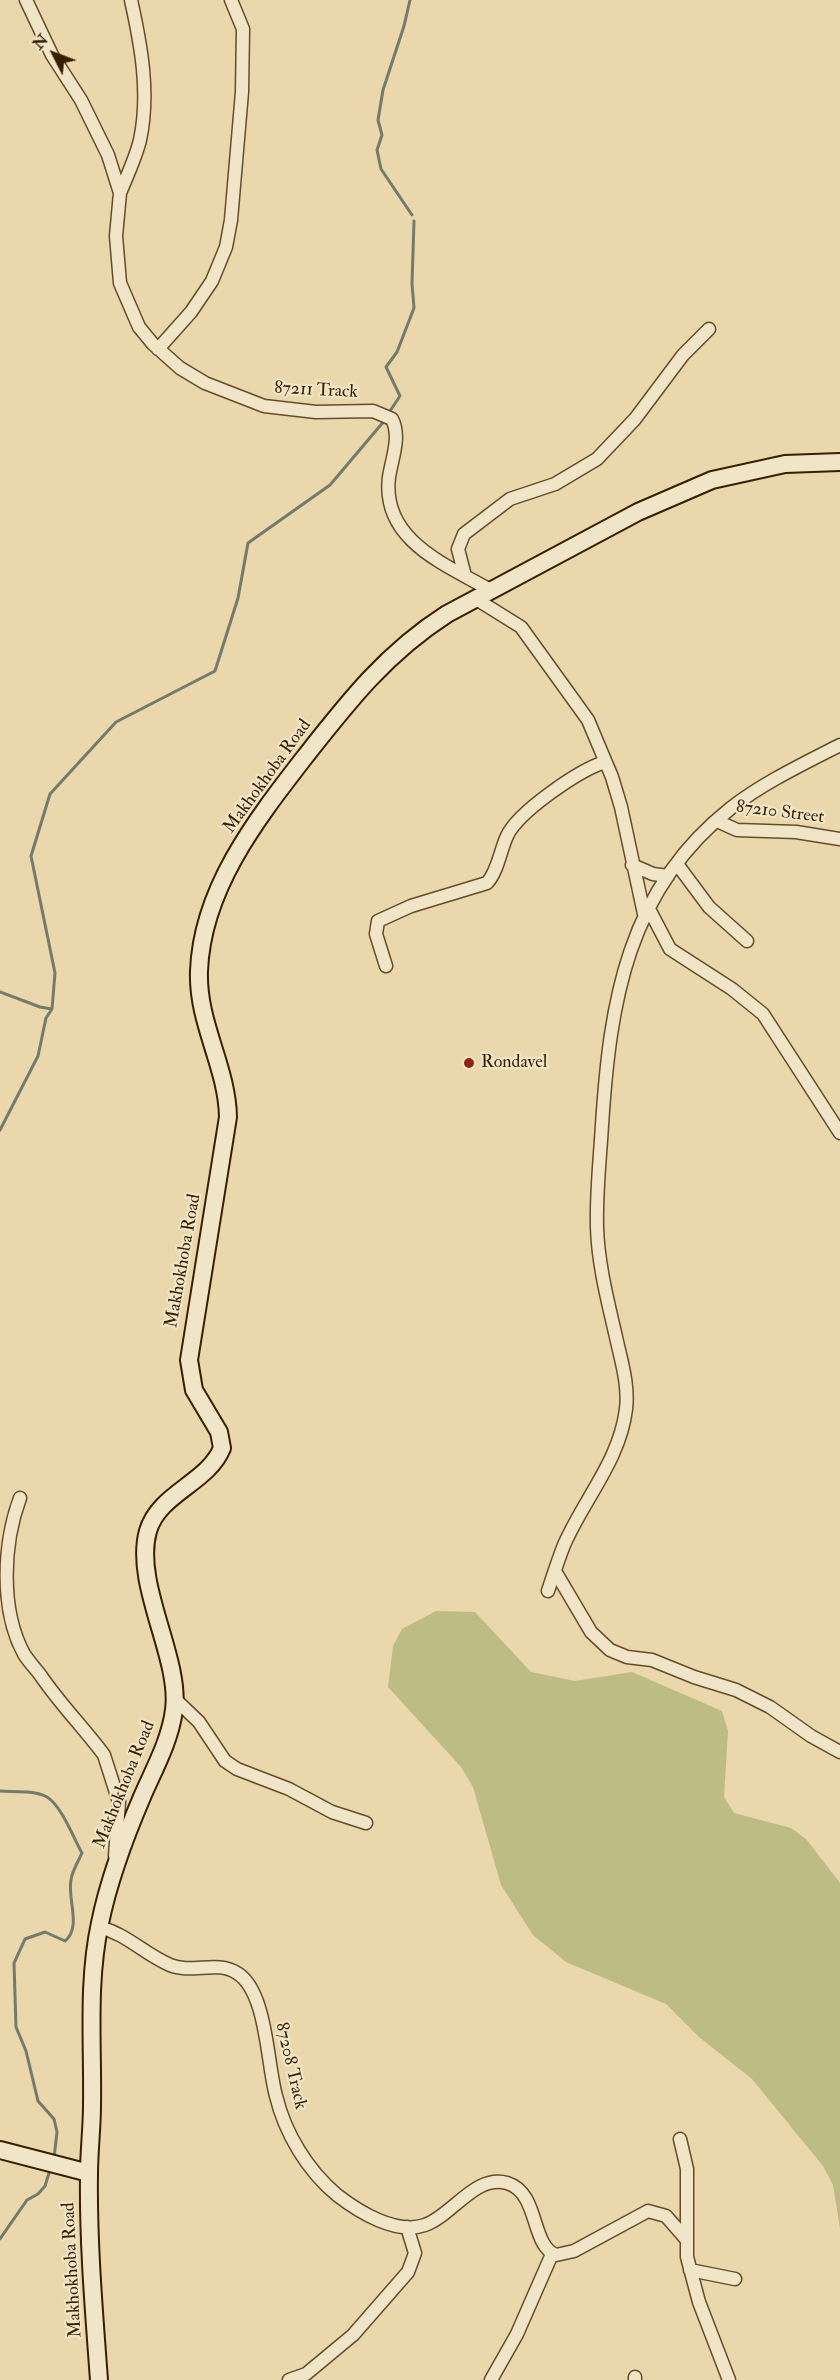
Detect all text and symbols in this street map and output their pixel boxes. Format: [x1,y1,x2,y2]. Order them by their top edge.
north arrow [24,24,84,84]
text: N [28,30,53,54]
street label: 87211 Track [274,378,358,404]
street label: Makhokhoba Road [219,716,317,838]
street label: 87210 Street [735,797,825,829]
place label: Rondavel [481,1052,547,1074]
marker: Rondavel [462,1056,476,1070]
street label: Makhokhoba Road [162,1192,206,1330]
street label: Makhokhoba Road [90,1718,160,1852]
street label: 87208 Track [270,2020,310,2112]
street label: Makhokhoba Road [59,2202,87,2338]

